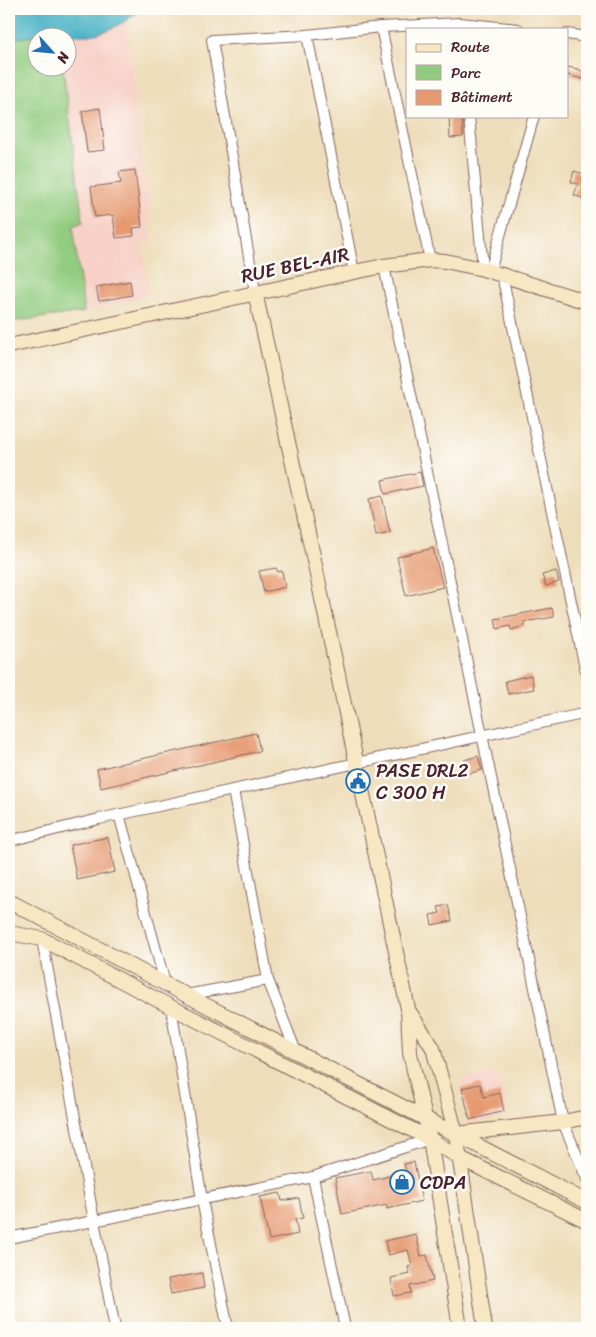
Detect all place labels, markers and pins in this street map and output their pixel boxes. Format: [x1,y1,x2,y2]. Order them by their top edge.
place label: PASE DRL2 C 300 H [376,754,468,809]
public building icon: PASE DRL2 C 300 H [345,768,371,794]
place label: CDPA [420,1166,467,1199]
shop icon: CDPA [389,1169,415,1195]

